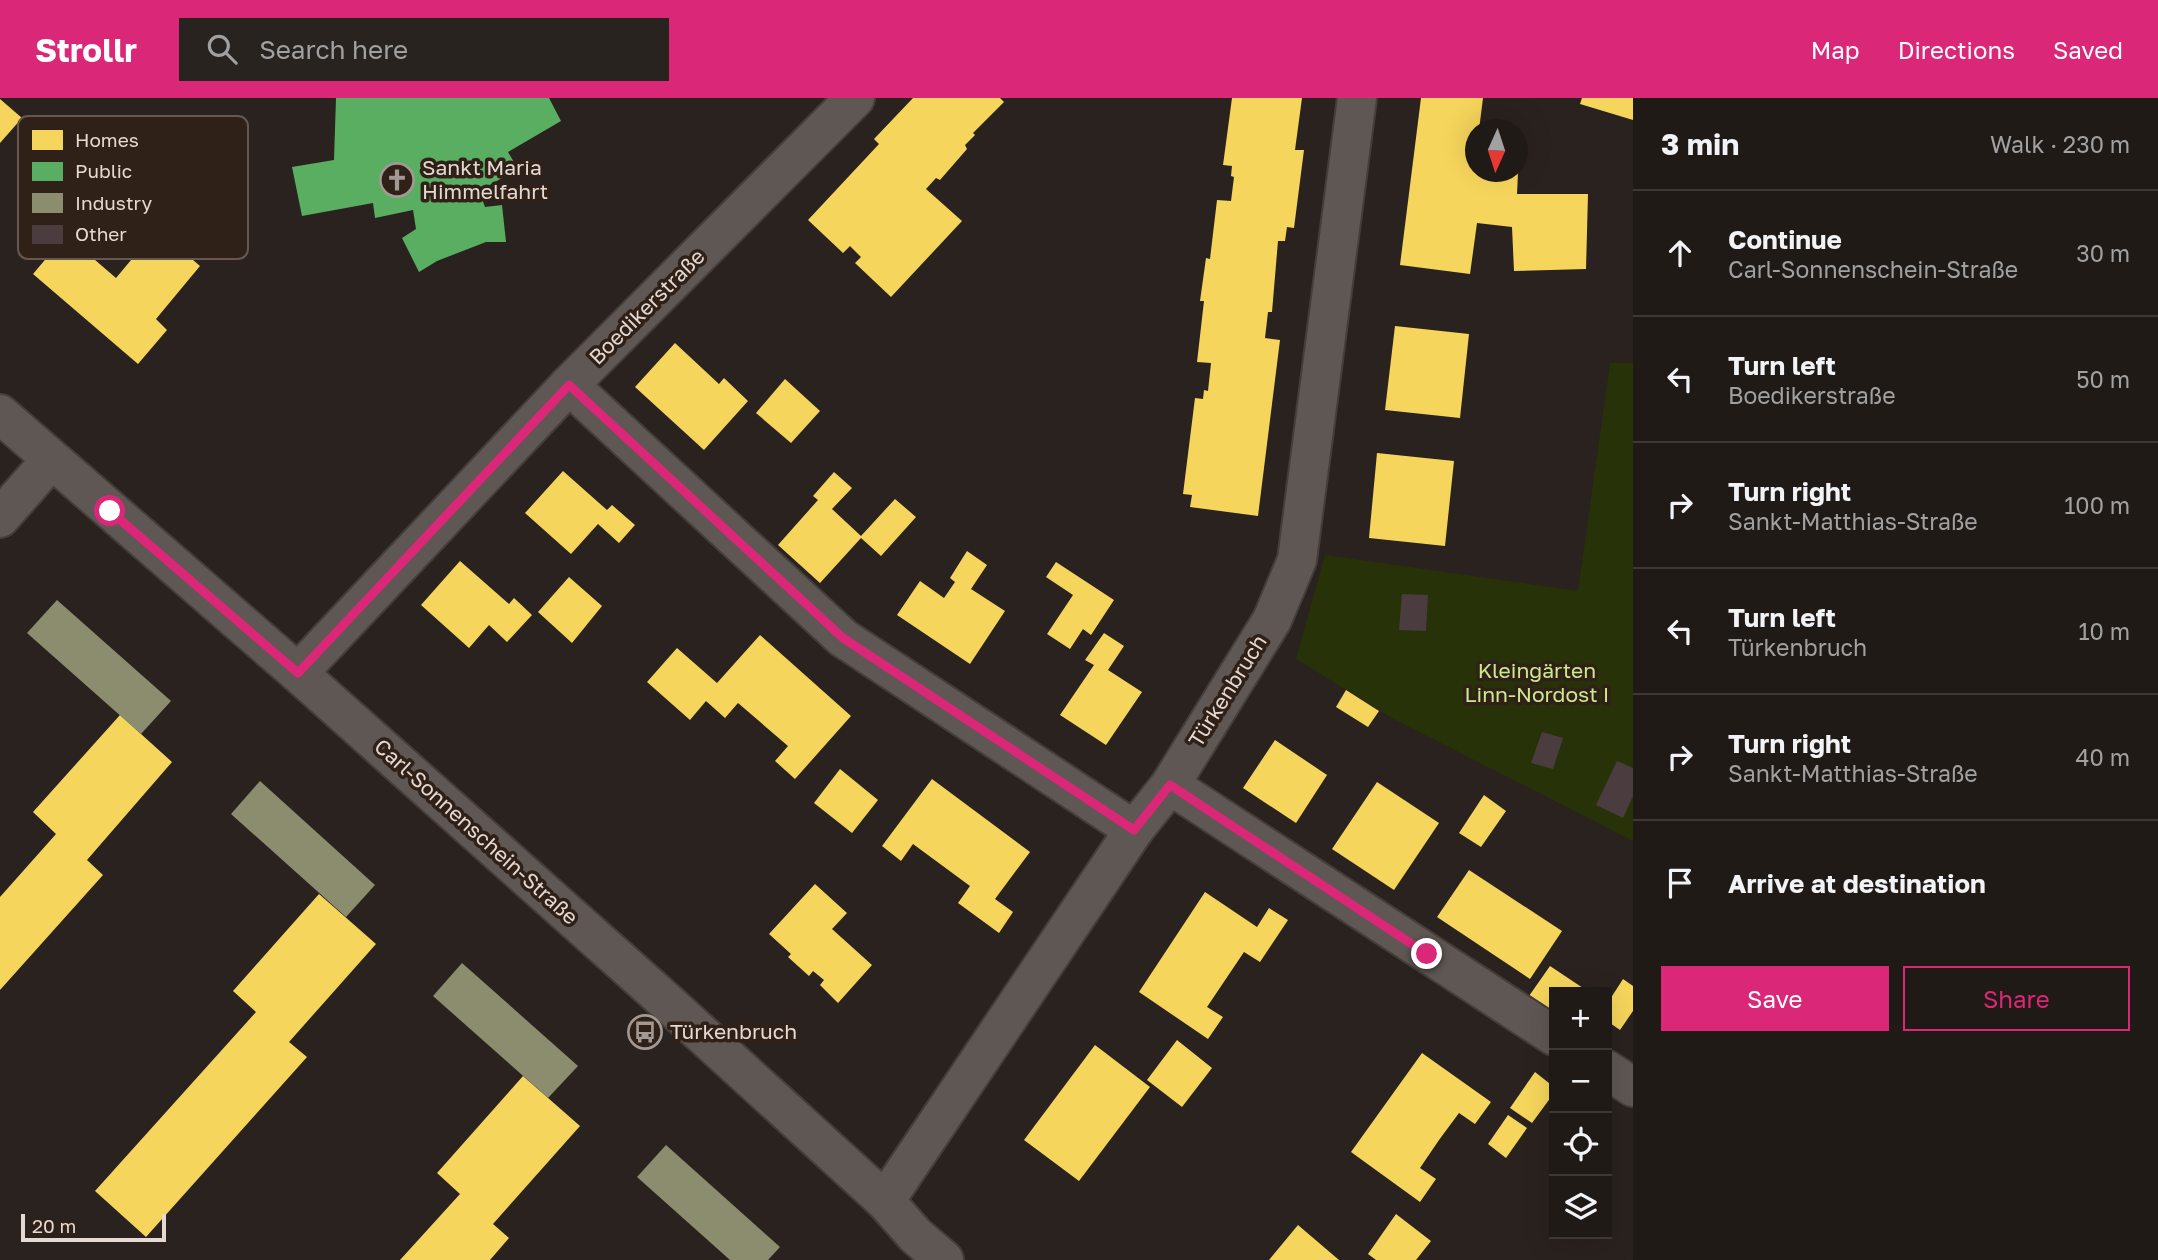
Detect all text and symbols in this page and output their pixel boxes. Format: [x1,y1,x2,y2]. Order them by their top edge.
search box [179,18,669,81]
text: Strollr [35,30,137,69]
icon: search [203,30,241,68]
text: Search here [259,34,408,65]
text: Map [1811,35,1860,64]
text: Directions [1898,35,2015,64]
text: Saved [2053,35,2123,64]
legend [18,116,248,259]
north arrow [1465,119,1528,182]
text: 3 min [1661,126,1739,162]
text: Homes [75,128,139,151]
text: Walk · 230 m [1990,130,2130,158]
place label: Sankt Maria Himmelfahrt [422,154,548,204]
text: Public [75,159,132,182]
church icon: Sankt Maria Himmelfahrt [378,161,416,199]
text: Industry [75,191,152,214]
text: Other [75,222,127,245]
text: Continue [1728,224,1842,255]
icon: ahead [1661,234,1699,272]
text: 30 m [2076,239,2130,267]
street label: Boedikerstraße [583,243,710,370]
text: Carl-Sonnenschein-Straße [1728,255,2018,283]
text: Turn left [1728,350,1836,381]
icon: left [1661,360,1699,398]
text: 50 m [2076,365,2130,393]
text: Boedikerstraße [1728,381,1896,409]
text: Turn right [1728,476,1851,507]
icon: right [1661,486,1699,524]
text: 100 m [2064,491,2130,519]
route start [94,495,125,526]
text: Sankt-Matthias-Straße [1728,507,1978,535]
text: Turn left [1728,602,1836,633]
icon: left [1661,612,1699,650]
text: 10 m [2078,617,2130,645]
street label: Türkenbruch [1182,630,1272,751]
text: Türkenbruch [1728,633,1867,661]
park label: Kleingärten Linn-Nordost I [1465,657,1609,707]
text: Turn right [1728,728,1851,759]
street label: Carl-Sonnenschein-Straße [370,733,584,930]
icon: right [1661,738,1699,776]
text: 40 m [2076,743,2130,771]
text: Sankt-Matthias-Straße [1728,759,1978,787]
icon: arrive [1661,864,1699,902]
text: Arrive at destination [1728,868,1986,899]
route end [1411,938,1442,969]
button: Save [1661,966,1889,1031]
button: Share [1903,966,2130,1031]
map controls [1549,987,1612,1239]
button: + [1549,987,1612,1050]
bus stop icon: Türkenbruch [626,1013,664,1051]
place label: Türkenbruch [670,1018,797,1044]
button: − [1549,1050,1612,1113]
button: locate [1549,1113,1612,1176]
button: layers [1549,1176,1612,1239]
scale bar [21,1211,166,1243]
text: 20 m [32,1214,76,1237]

